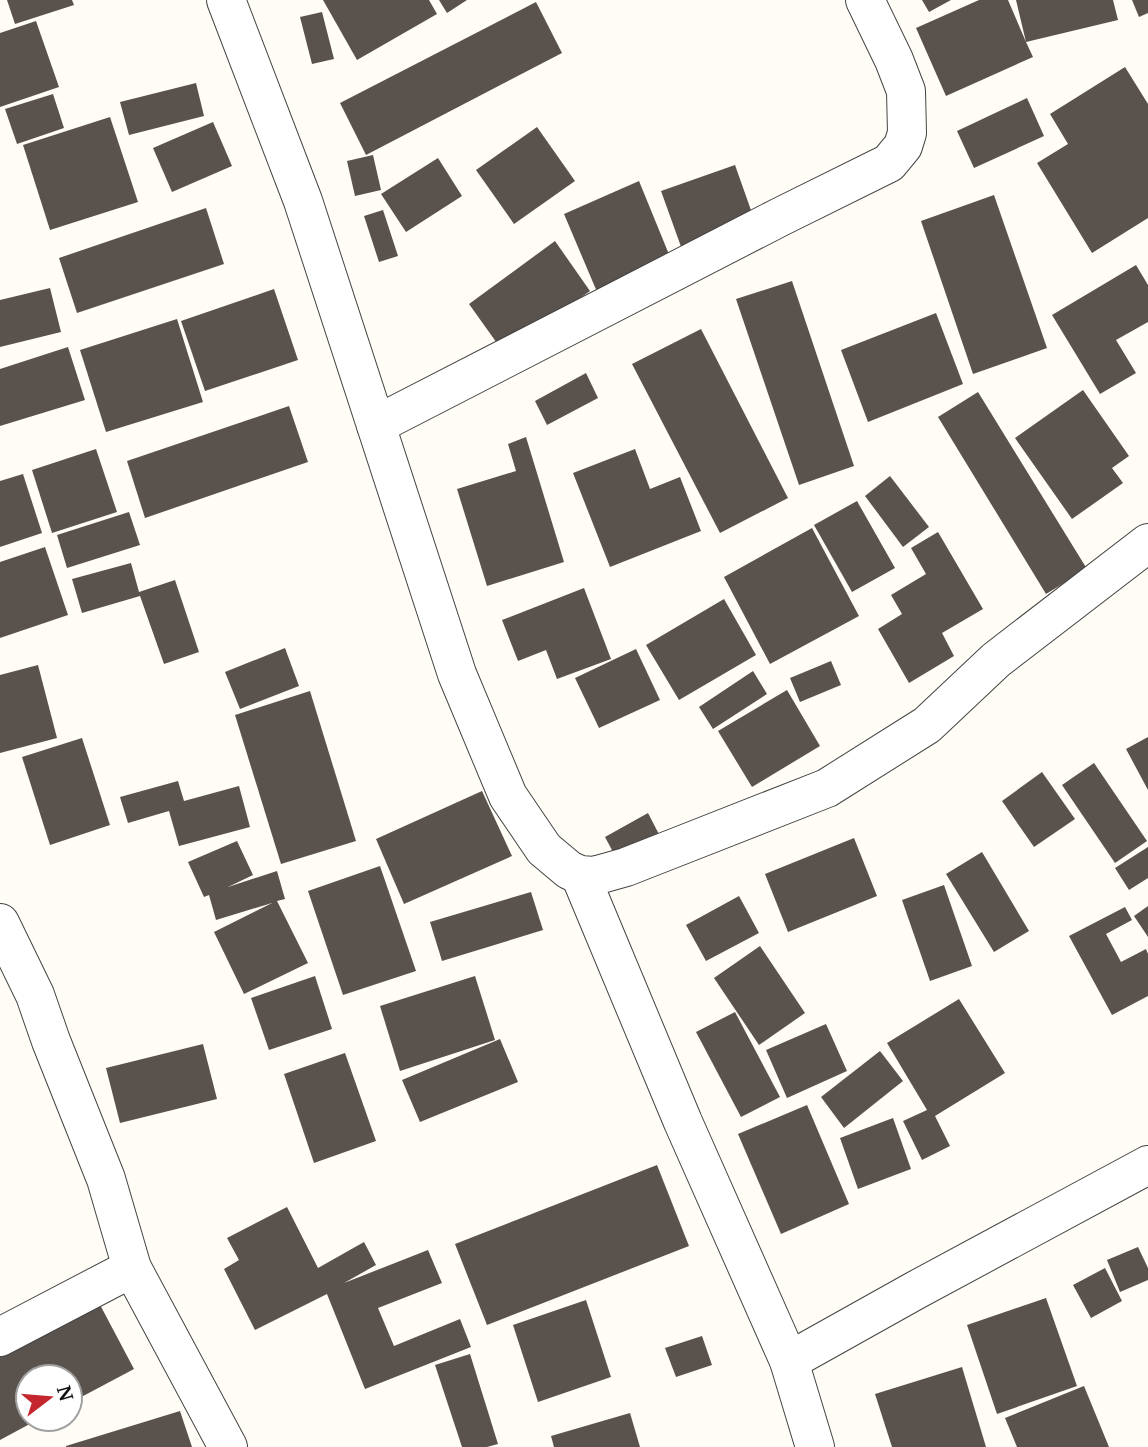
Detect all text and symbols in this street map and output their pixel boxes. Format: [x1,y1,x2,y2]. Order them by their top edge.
north arrow [14,1363,84,1433]
text: N [51,1383,80,1404]

